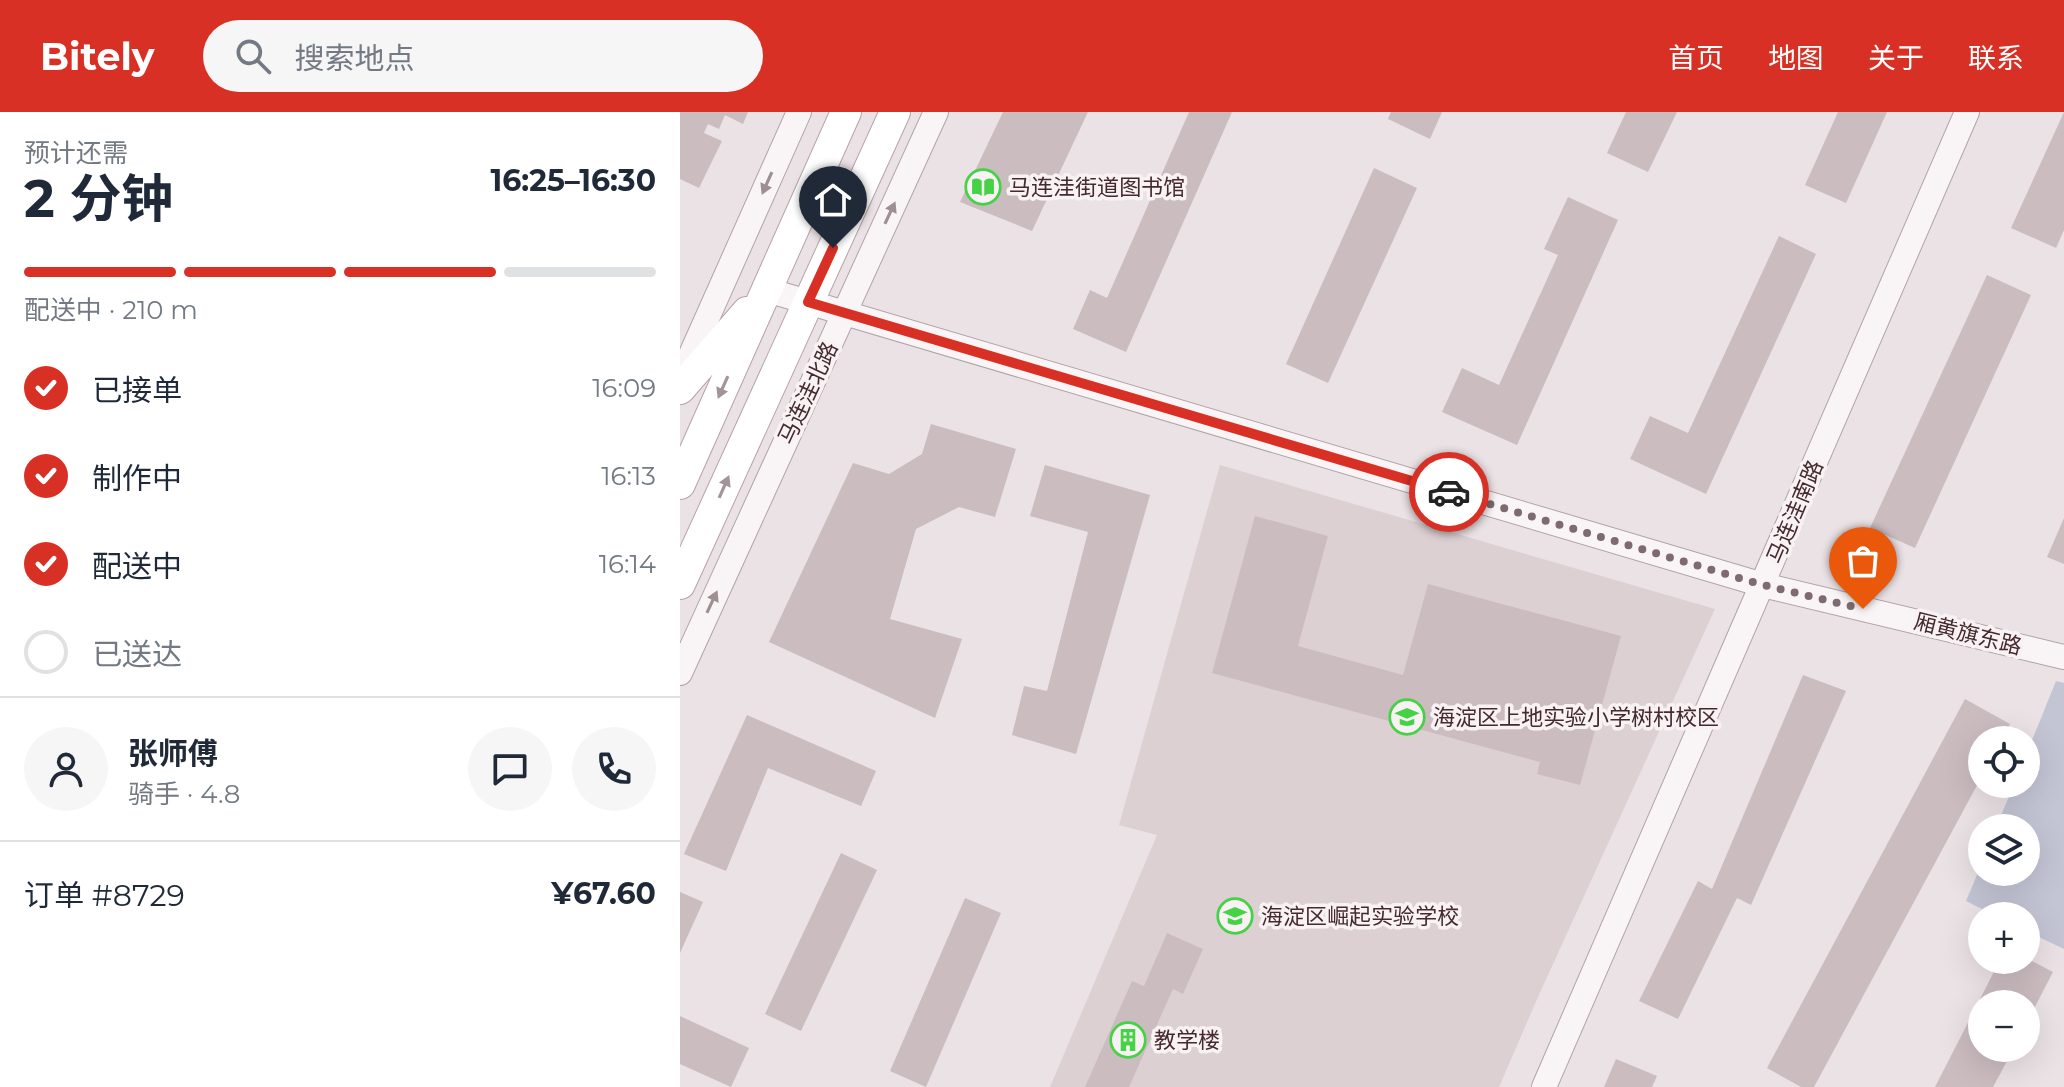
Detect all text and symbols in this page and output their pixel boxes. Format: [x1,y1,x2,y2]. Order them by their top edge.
search box [203,20,763,92]
text: Bitely [40,33,155,80]
icon: search [231,34,275,78]
text: 搜索地点 [295,40,415,77]
text: 首页 [1668,41,1724,75]
text: 地图 [1768,41,1824,75]
text: 关于 [1868,41,1924,75]
text: 联系 [1968,41,2024,75]
text: 预计还需 [24,137,128,169]
text: 16:25–16:30 [491,162,656,199]
pin [799,166,867,248]
text: 2 分钟 [24,167,173,230]
library icon: 马连洼街道图书馆 [964,168,1002,206]
one-way arrow [761,171,774,195]
place label: 马连洼街道图书馆 [1009,174,1185,201]
icon: home [811,178,855,222]
one-way arrow [883,201,897,225]
text: 配送中 · 210 m [24,294,198,326]
street label: 马连洼北路 [773,337,843,449]
icon: check [24,366,68,410]
text: 已接单 [92,372,182,409]
text: 16:09 [592,372,656,404]
one-way arrow [717,375,730,398]
courier [1409,452,1489,532]
icon: check [24,454,68,498]
street label: 马连洼南路 [1761,456,1829,568]
text: 制作中 [92,460,182,497]
text: 16:13 [601,460,656,492]
icon: car [1427,470,1471,514]
one-way arrow [717,475,731,499]
pin [1829,527,1897,609]
icon: bag [1841,539,1885,583]
icon: check [24,542,68,586]
text: 配送中 [92,548,182,585]
text: 16:14 [599,548,656,580]
one-way arrow [706,591,719,614]
street label: 厢黄旗东路 [1911,608,2025,660]
text: 已送达 [92,636,182,673]
school or university icon: 海淀区上地实验小学树村校区 [1388,698,1426,736]
place label: 海淀区上地实验小学树村校区 [1433,704,1719,731]
map controls [1968,726,2040,1062]
button: locate [1968,726,2040,798]
button: person [24,727,108,811]
button: chat [468,727,552,811]
button: phone [572,727,656,811]
text: 张师傅 [128,735,218,772]
text: 骑手 · 4.8 [128,778,240,810]
button: layers [1968,814,2040,886]
text: ¥67.60 [551,875,656,912]
text: 订单 #8729 [24,877,185,914]
school or university icon: 海淀区崛起实验学校 [1216,897,1254,935]
button: + [1968,902,2040,974]
place label: 海淀区崛起实验学校 [1261,903,1459,930]
button: − [1968,990,2040,1062]
building icon: 教学楼 [1109,1021,1147,1059]
place label: 教学楼 [1154,1027,1220,1054]

